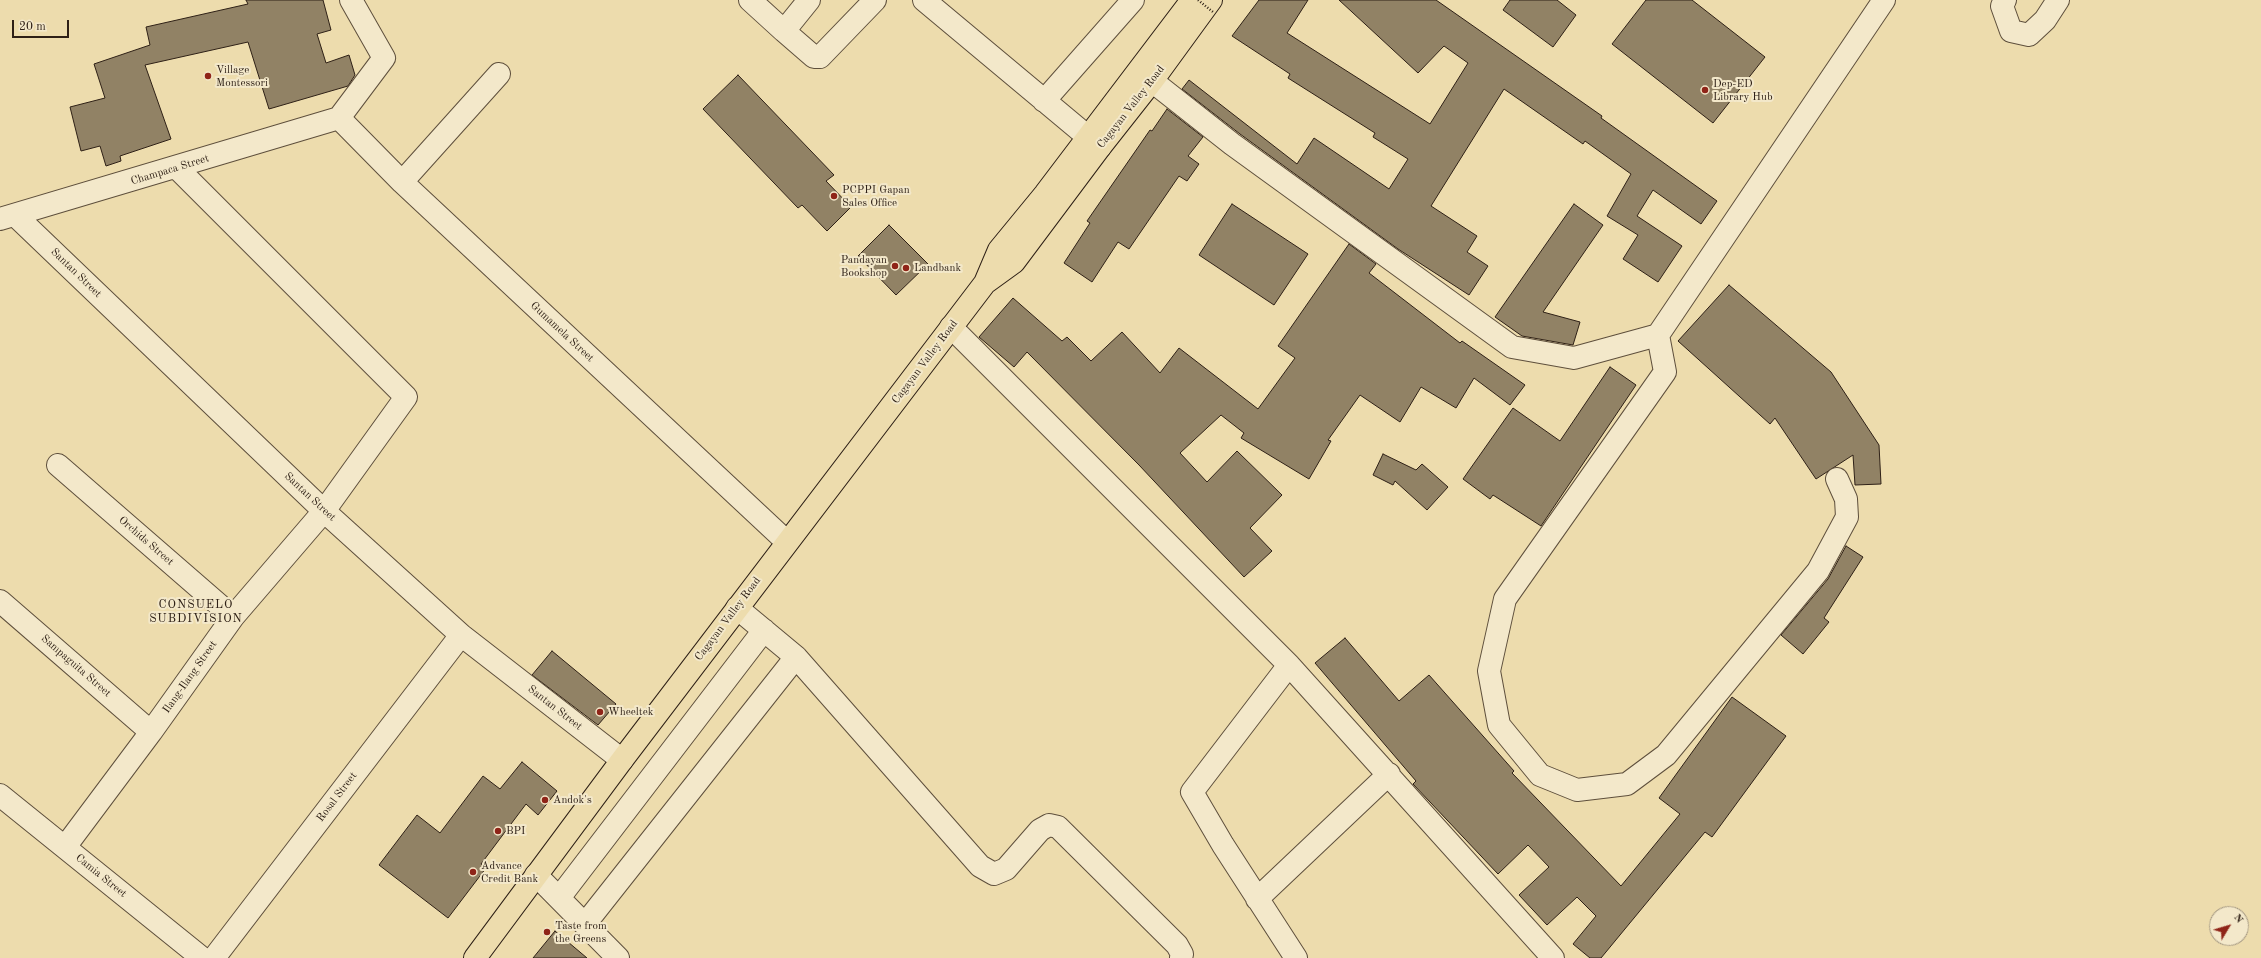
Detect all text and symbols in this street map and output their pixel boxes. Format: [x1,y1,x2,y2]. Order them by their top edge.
scale bar [14,12,71,38]
text: 20 m [19,21,46,33]
place label: Village Montessori [216,63,268,89]
street label: Cagayan Valley Road [1095,63,1167,151]
marker: Village Montessori [203,71,213,81]
place label: Dep-ED Library Hub [1713,77,1773,103]
marker: Dep-ED Library Hub [1700,85,1710,95]
street label: Champaca Street [129,152,211,188]
place label: PCPPI Gapan Sales Office [842,183,910,209]
marker: PCPPI Gapan Sales Office [829,191,839,201]
street label: Santan Street [48,245,104,301]
place label: Pandayan Bookshop [841,253,887,279]
marker: Pandayan Bookshop [890,261,900,271]
place label: Landbank [914,261,961,275]
marker: Landbank [901,263,911,273]
street label: Gumamela Street [527,299,597,365]
street label: Cagayan Valley Road [889,318,961,406]
street label: Santan Street [281,470,339,524]
street label: Orchids Street [116,513,176,569]
street label: Cagayan Valley Road [692,575,764,663]
district label: CONSUELO SUBDIVISION [149,598,243,626]
street label: Sampaguita Street [38,632,114,700]
street label: Ilang-Ilang Street [160,638,220,716]
street label: Santan Street [525,683,585,733]
place label: Wheeltek [608,705,653,719]
marker: Wheeltek [595,707,605,717]
street label: Rosal Street [314,770,360,824]
place label: Andok's [553,793,592,807]
marker: Andok's [540,795,550,805]
place label: BPI [506,824,525,838]
marker: BPI [493,826,503,836]
street label: Camia Street [73,851,129,901]
place label: Advance Credit Bank [481,859,538,885]
marker: Advance Credit Bank [468,867,478,877]
north arrow [2209,906,2249,946]
text: N [2231,912,2245,926]
place label: Taste from the Greens [555,919,607,945]
marker: Taste from the Greens [542,927,552,937]

